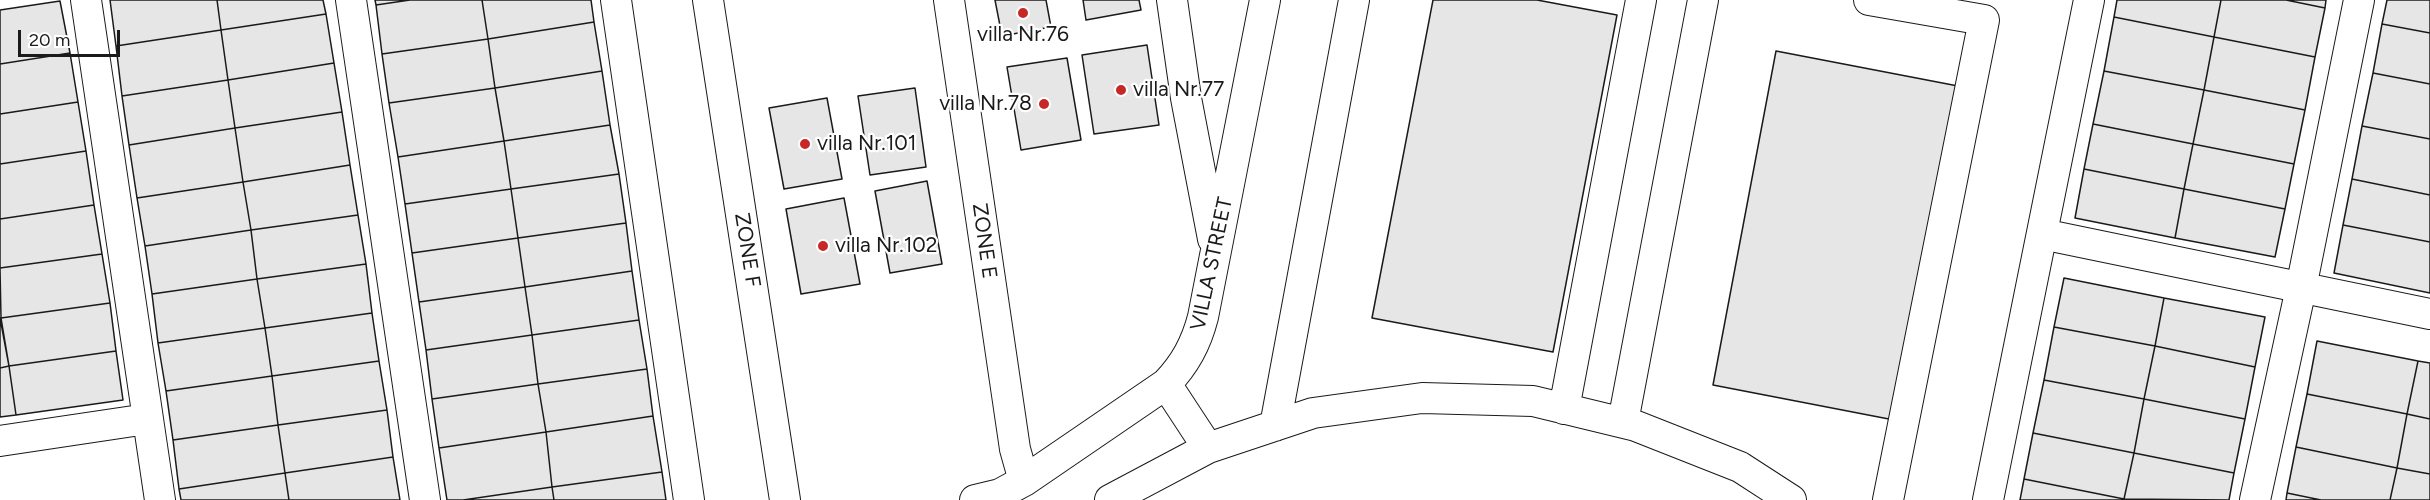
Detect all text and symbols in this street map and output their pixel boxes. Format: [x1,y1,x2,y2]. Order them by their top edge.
marker: villa Nr.76 [1016,6,1030,20]
scale bar [21,18,123,56]
place label: villa Nr.76 [977,22,1069,48]
text: 20 m [29,29,70,51]
place label: villa Nr.77 [1133,77,1224,103]
marker: villa Nr.77 [1114,83,1128,97]
place label: villa Nr.78 [939,91,1032,117]
marker: villa Nr.78 [1037,97,1051,111]
place label: villa Nr.101 [817,131,916,157]
marker: villa Nr.101 [798,137,812,151]
street label: VILLA STREET [1186,195,1238,333]
street label: ZONE E [966,202,1002,280]
street label: ZONE F [729,211,765,289]
place label: villa Nr.102 [835,233,938,259]
marker: villa Nr.102 [816,239,830,253]

